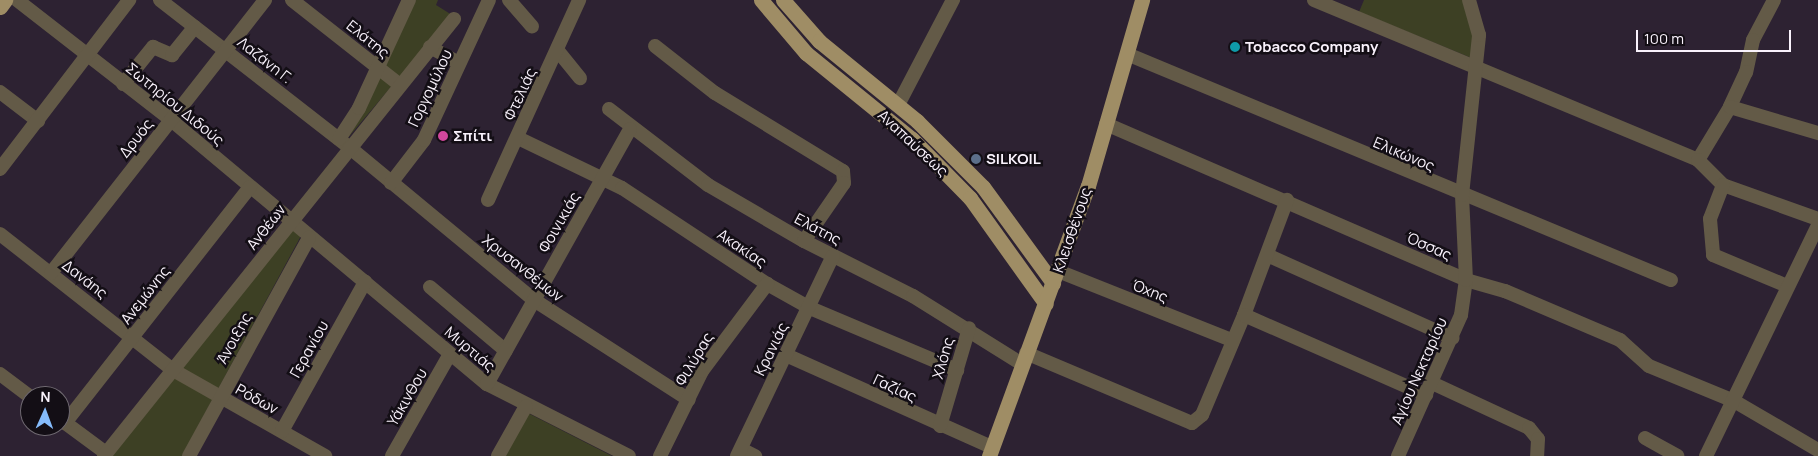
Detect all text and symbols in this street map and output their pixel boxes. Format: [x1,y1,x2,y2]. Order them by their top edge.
street label: Ελάτης [343,16,393,62]
scale bar [1638,20,1793,52]
text: 100 m [1644,28,1684,49]
street label: Λαζάνη Γ. [234,33,296,87]
place label: Tobacco Company [1245,38,1378,56]
marker: Tobacco Company [1229,41,1241,53]
street label: Γοργομύλου [404,46,456,130]
street label: Σωτηρίου Διδούς [122,59,228,149]
street label: Φτελιάς [500,65,540,123]
street label: Αναπαύσεως [874,106,952,180]
street label: Δρυός [115,115,157,161]
place label: Σπίτι [453,127,492,145]
marker: Σπίτι [437,130,449,142]
street label: Ελικώνος [1371,133,1437,175]
place label: SILKOIL [986,150,1041,168]
marker: SILKOIL [970,153,982,165]
street label: Κλεισθένους [1049,185,1095,275]
street label: Φοινικιάς [534,189,584,255]
street label: Ανθέων [243,201,289,253]
street label: Ελάτης [792,209,844,249]
street label: Ακακίας [714,225,770,271]
street label: Όσσας [1403,228,1455,264]
street label: Χρυσανθέμων [479,231,567,305]
street label: Δανάης [59,256,111,302]
street label: Ανεμώνης [117,262,173,328]
street label: Όχης [1129,276,1171,306]
street label: Άνοιξης [213,309,255,367]
street label: Αγίου Νεκταρίου [1387,315,1451,427]
street label: Γερανίου [286,317,332,381]
street label: Κρανιάς [750,319,792,379]
street label: Μυρτιάς [441,323,499,375]
street label: Φιλύρας [671,329,717,389]
street label: Χλόης [928,335,958,381]
street label: Υάκινθου [383,365,431,429]
street label: Γαζίας [870,370,920,406]
street label: Ρόδων [233,380,281,418]
north arrow [20,386,70,436]
text: N [40,387,51,406]

